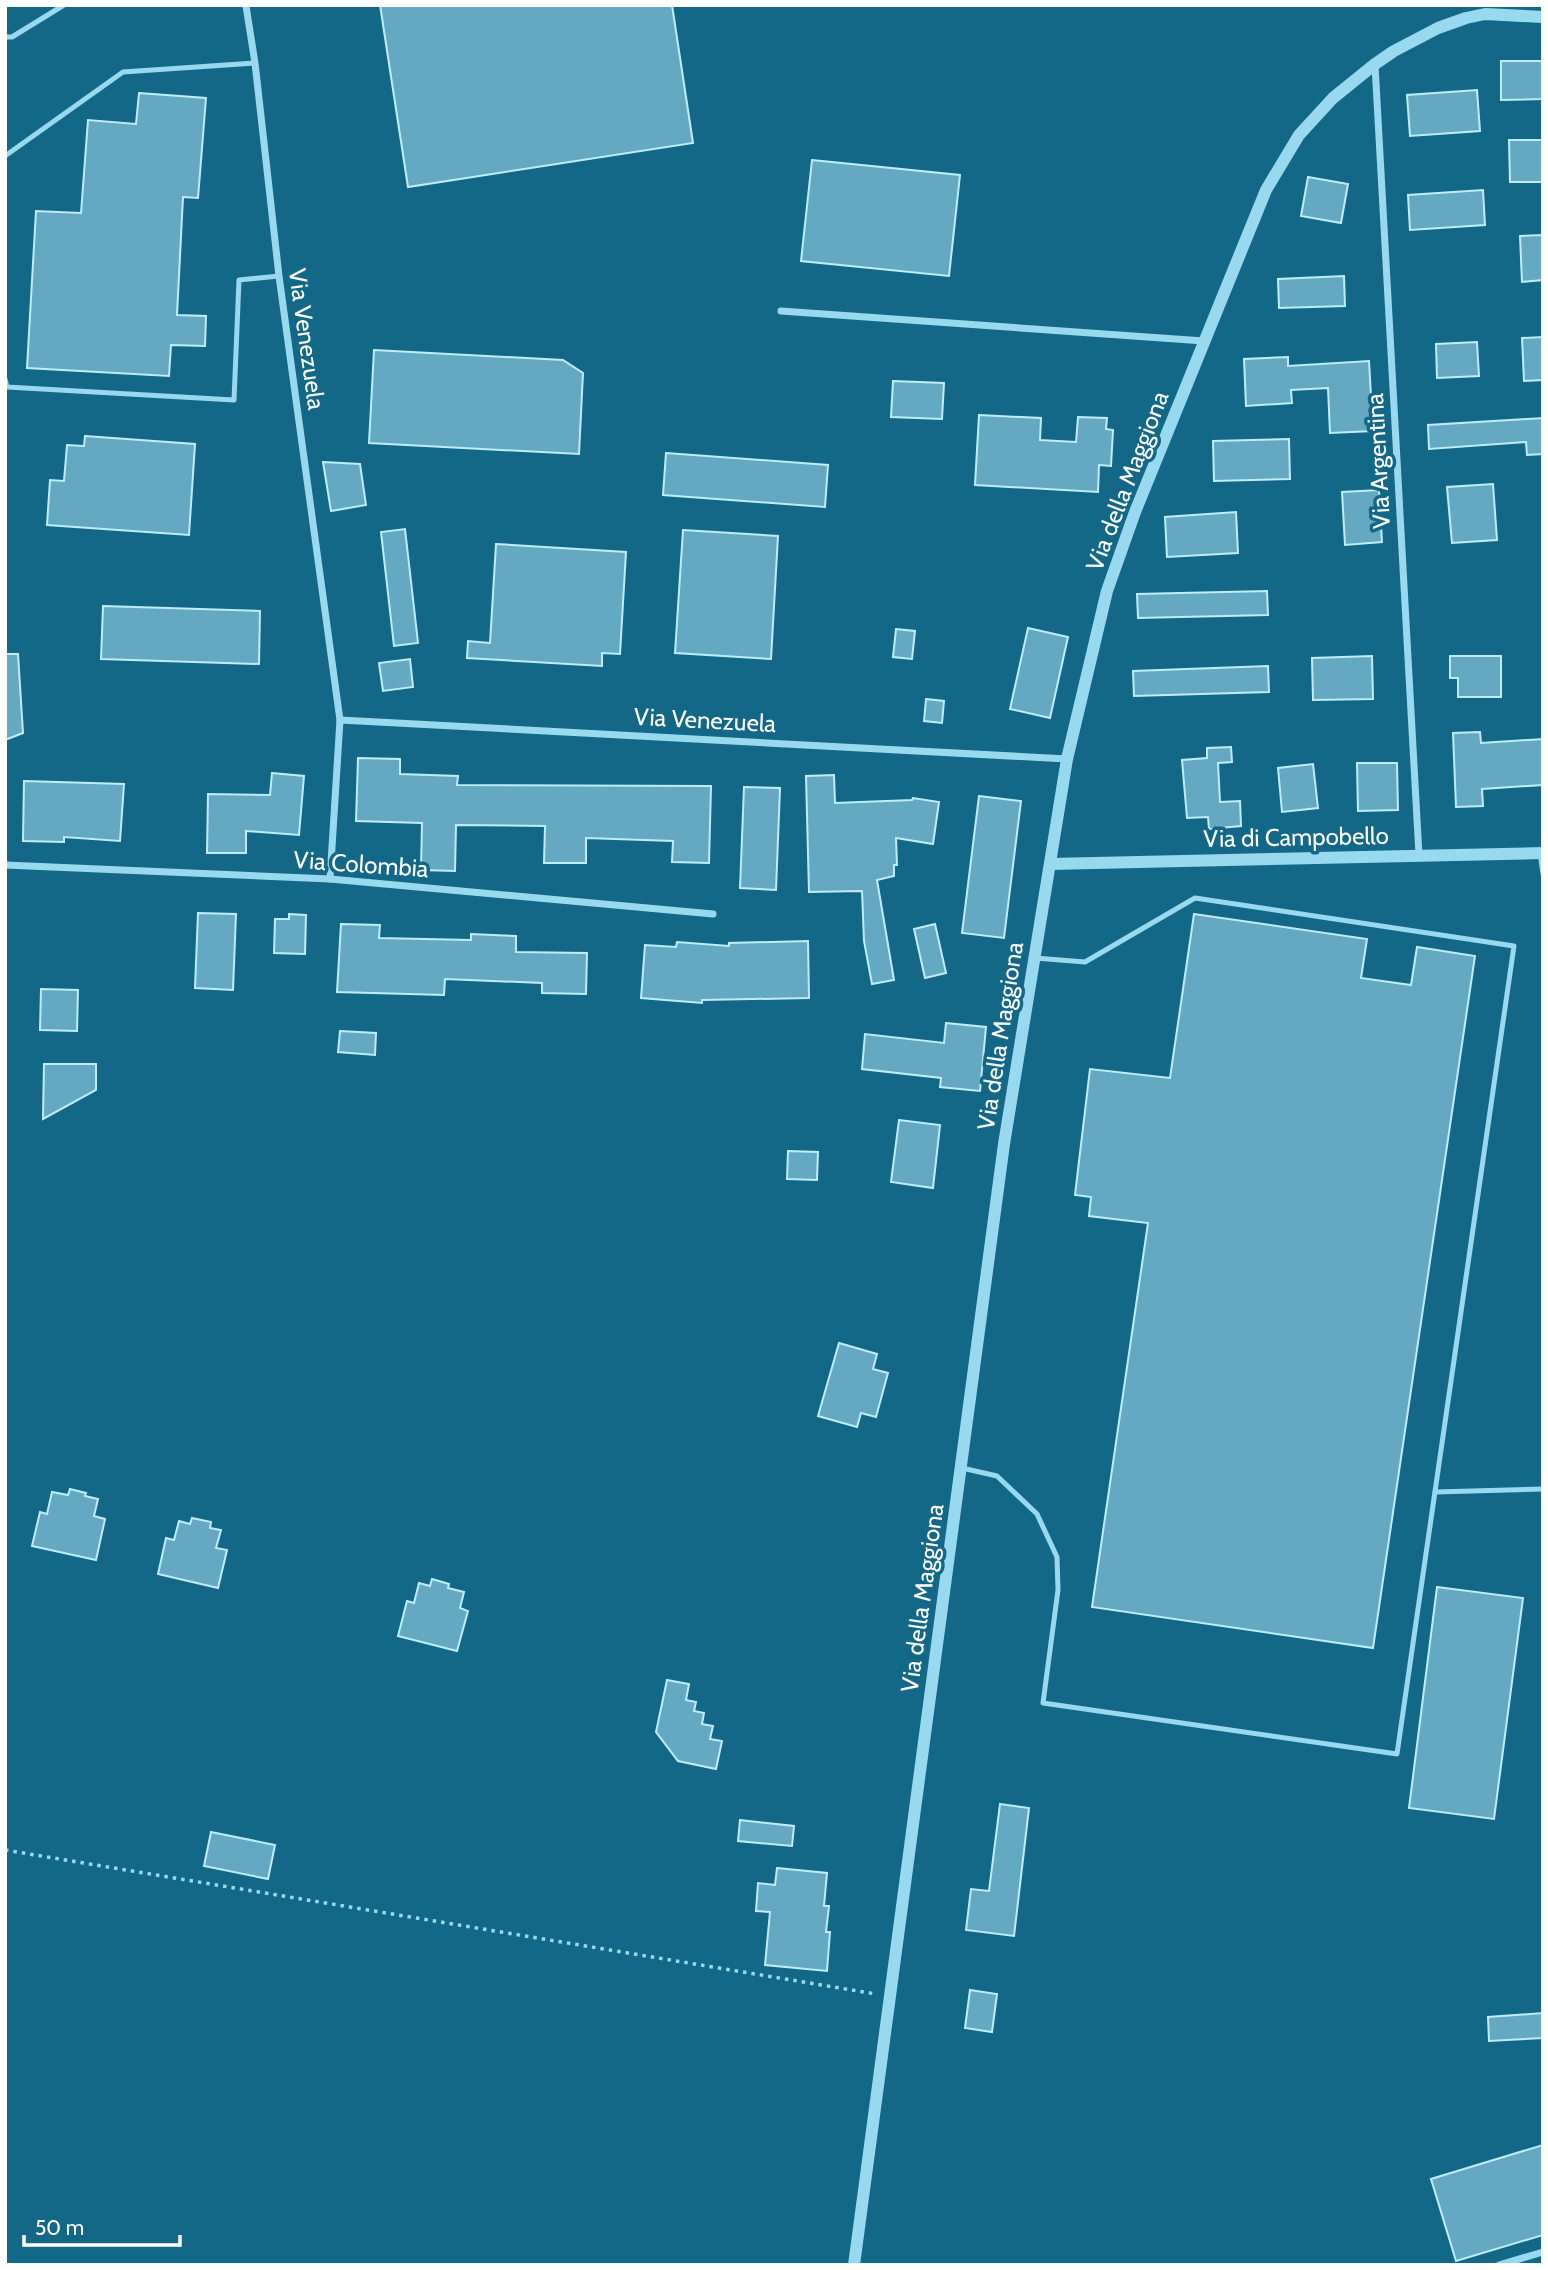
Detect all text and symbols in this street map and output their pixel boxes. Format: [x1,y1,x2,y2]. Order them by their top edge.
street label: Via Venezuela [283,267,331,412]
street label: Via della Maggiona [1079,387,1175,575]
street label: Via Argentina [1360,392,1396,529]
street label: Via Venezuela [633,702,777,738]
street label: Via di Campobello [1203,821,1389,853]
street label: Via Colombia [293,845,430,883]
street label: Via della Maggiona [971,939,1029,1132]
street label: Via della Maggiona [894,1501,950,1694]
scale bar [24,2204,180,2248]
text: 50 m [35,2215,84,2240]

